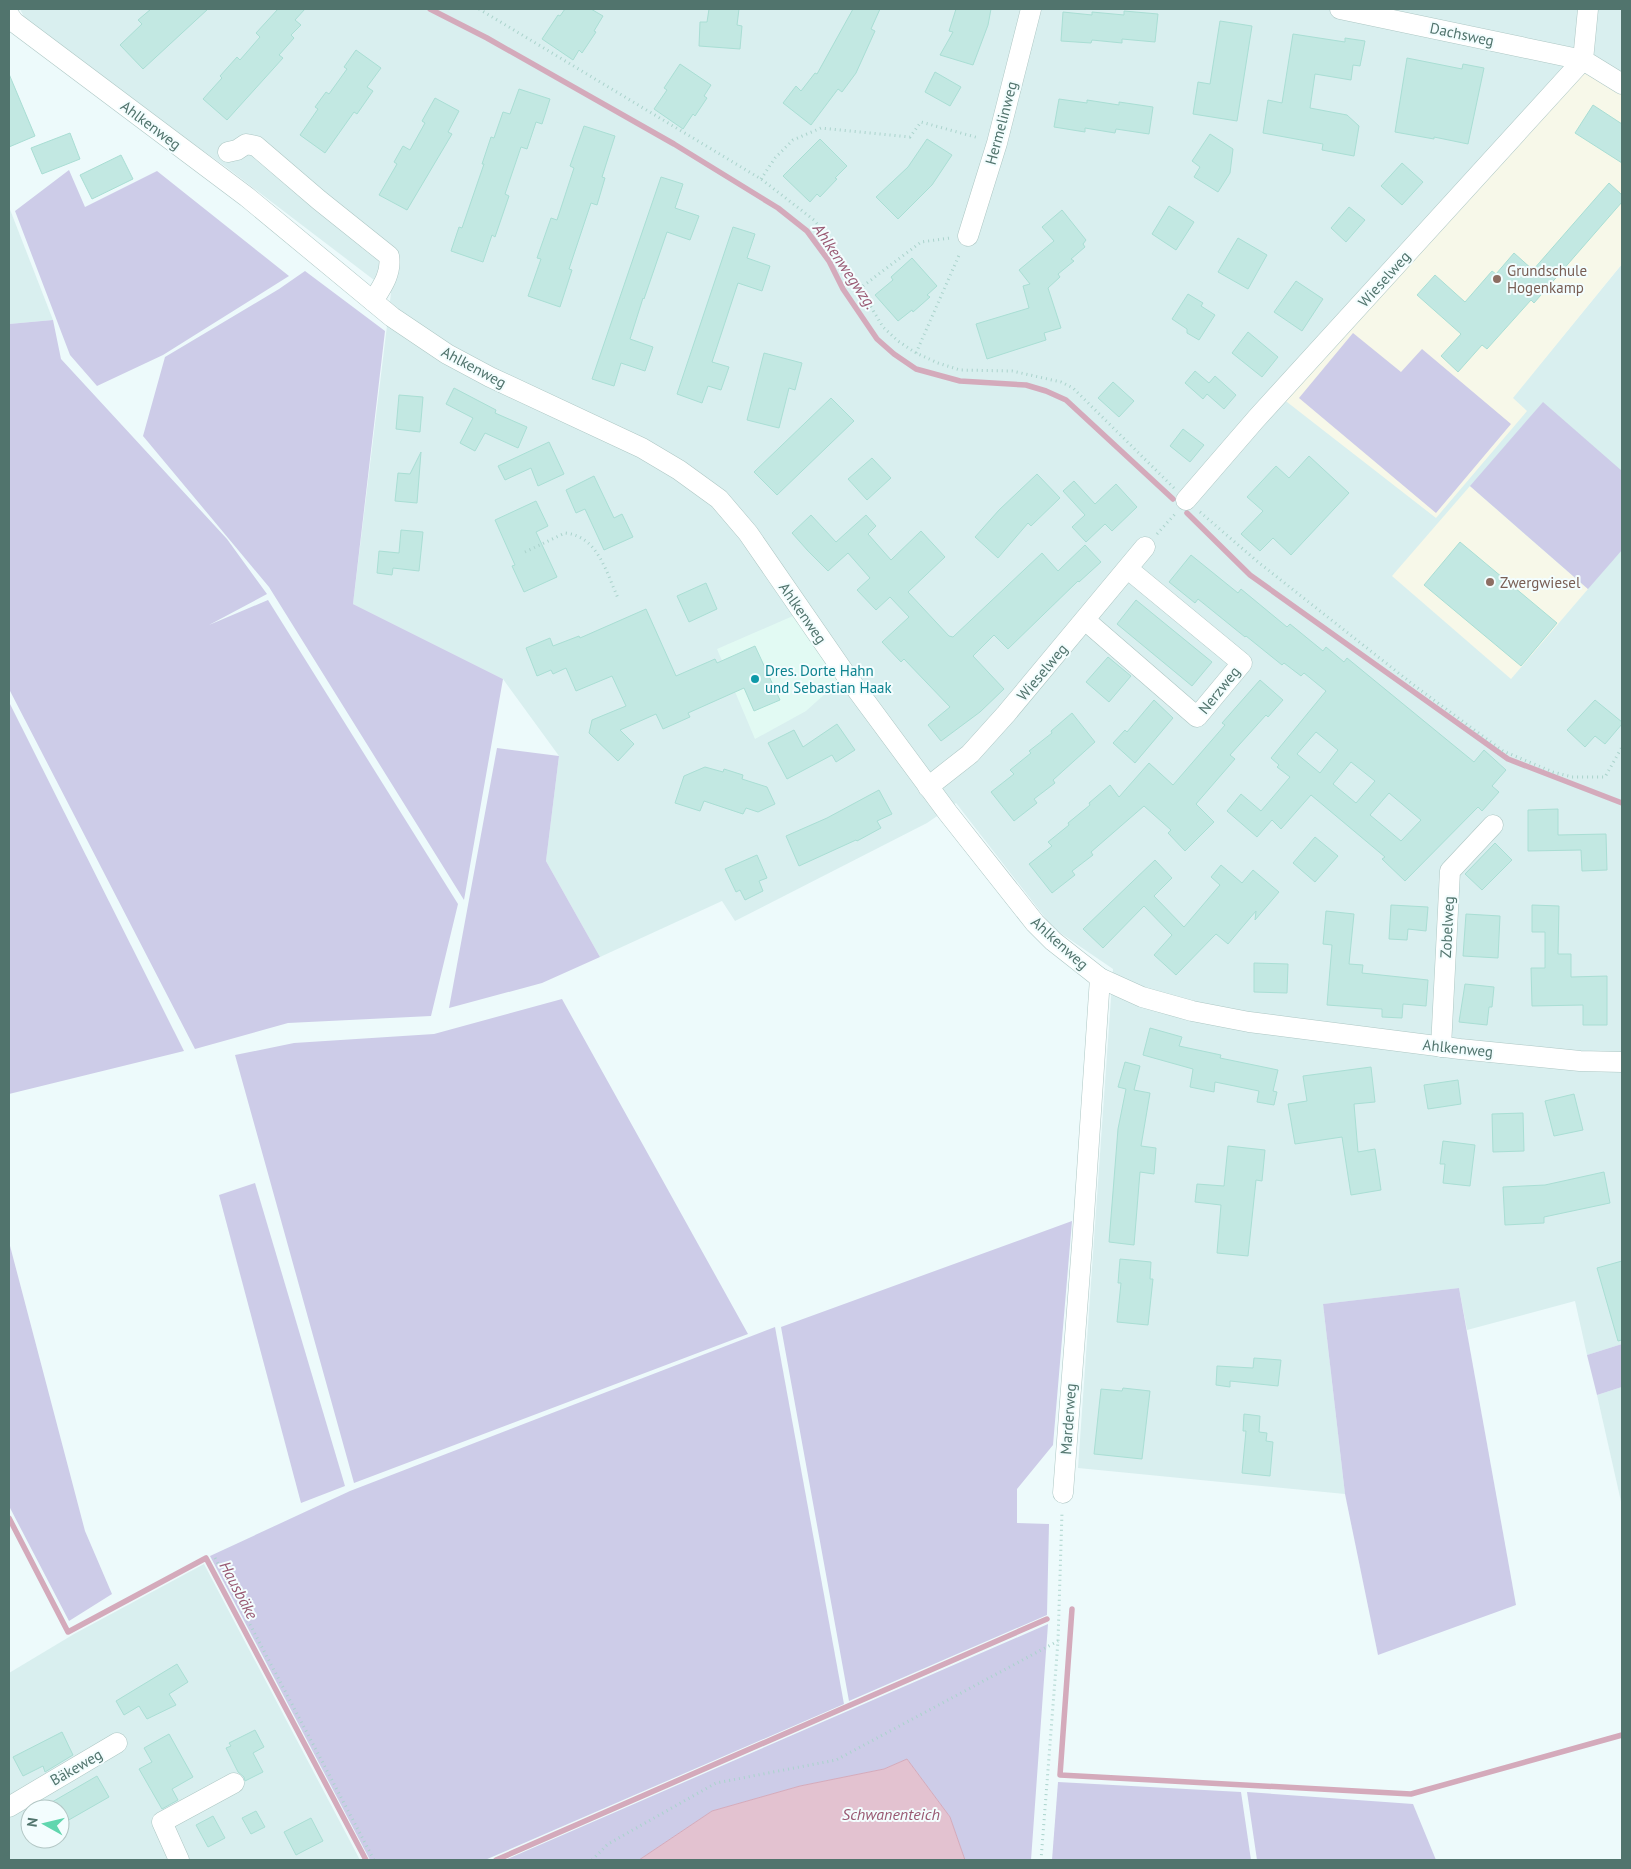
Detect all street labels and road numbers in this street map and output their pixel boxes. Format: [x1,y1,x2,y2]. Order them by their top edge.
street label: Dachsweg [1428,18,1496,50]
street label: Hermelinweg [981,79,1021,167]
street label: Ahlkenweg [117,96,185,154]
street label: Wieselweg [1354,247,1414,311]
street label: Ahlkenweg [438,342,510,392]
street label: Ahlkenweg [775,579,831,647]
street label: Wieselweg [1013,640,1071,704]
street label: Nerzweg [1194,662,1244,718]
street label: Zobelweg [1436,896,1458,958]
street label: Ahlkenweg [1027,912,1093,974]
street label: Ahlkenweg [1422,1035,1494,1061]
street label: Marderweg [1056,1383,1080,1455]
street label: Bäkeweg [47,1745,105,1789]

